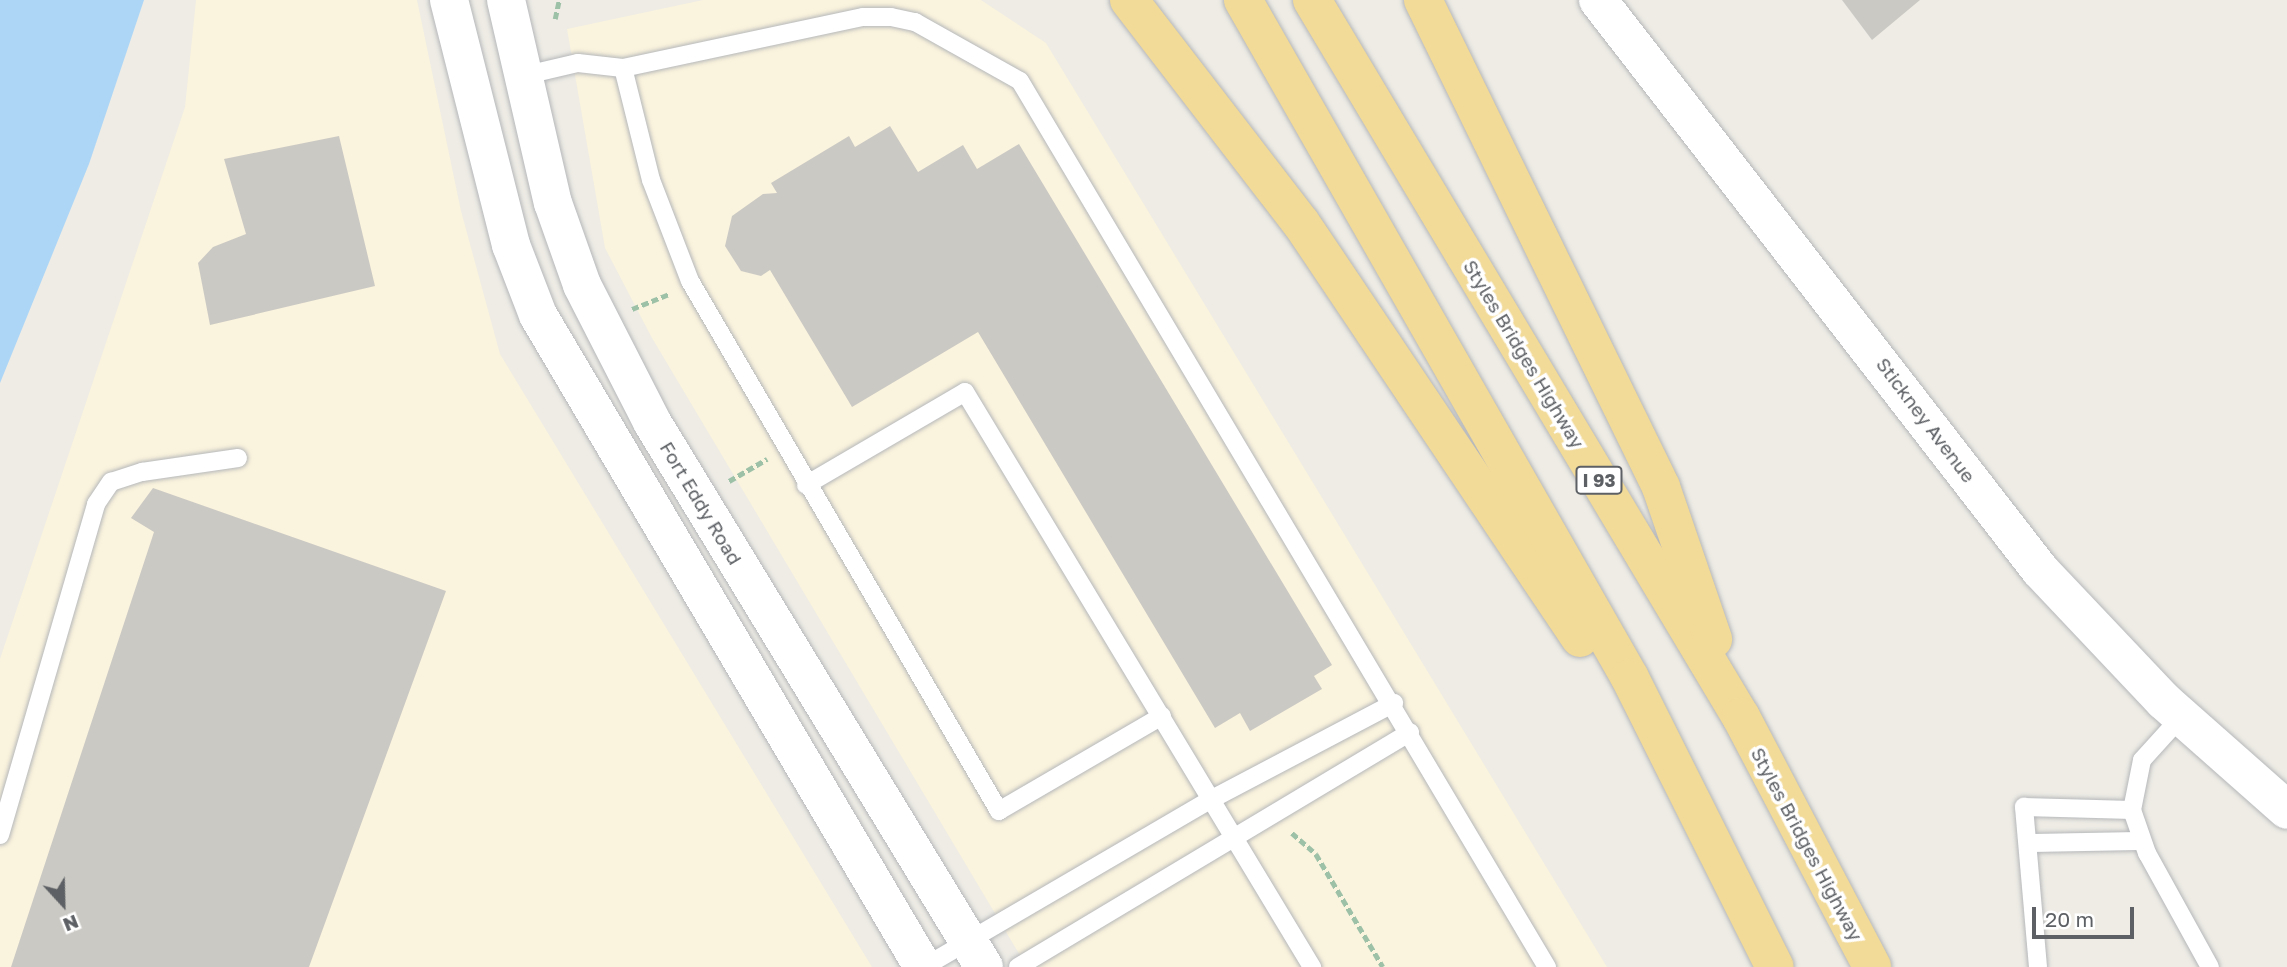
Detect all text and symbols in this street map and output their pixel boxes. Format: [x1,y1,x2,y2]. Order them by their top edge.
street label: Styles Bridges Highway [1459,256,1589,452]
street label: Stickney Avenue [1872,353,1980,487]
street label: Fort Eddy Road [655,437,747,569]
road number: I 93 [1574,466,1624,494]
street label: Styles Bridges Highway [1746,744,1868,944]
north arrow [28,869,98,939]
scale bar [2035,894,2136,938]
text: 20 m [2045,906,2094,932]
text: N [60,911,82,937]

